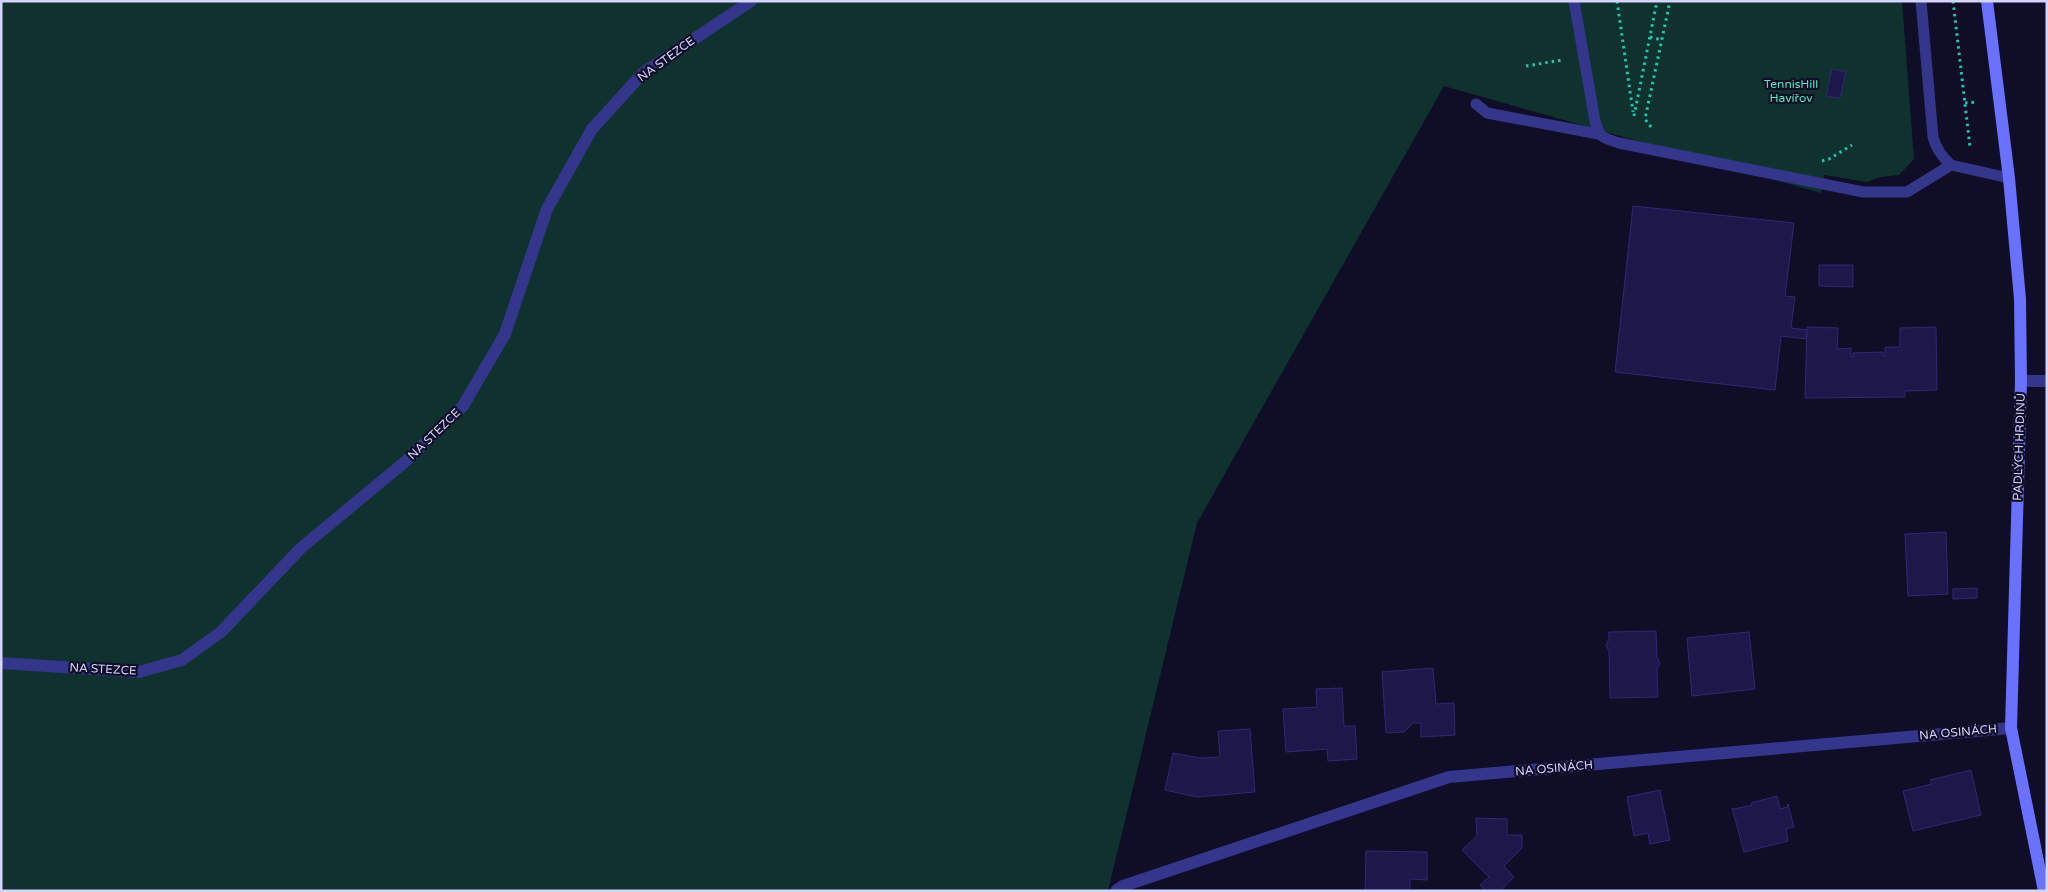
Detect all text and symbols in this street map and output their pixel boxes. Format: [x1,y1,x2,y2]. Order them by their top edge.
street label: NA STEZCE [635,33,698,84]
park label: TennisHill Havířov [1764,77,1818,105]
street label: PADLÝCH HRDINŮ [2010,393,2028,501]
street label: NA STEZCE [405,405,463,462]
street label: NA STEZCE [69,660,137,678]
street label: NA OSINÁCH [1918,722,1998,742]
street label: NA OSINÁCH [1514,758,1594,778]

